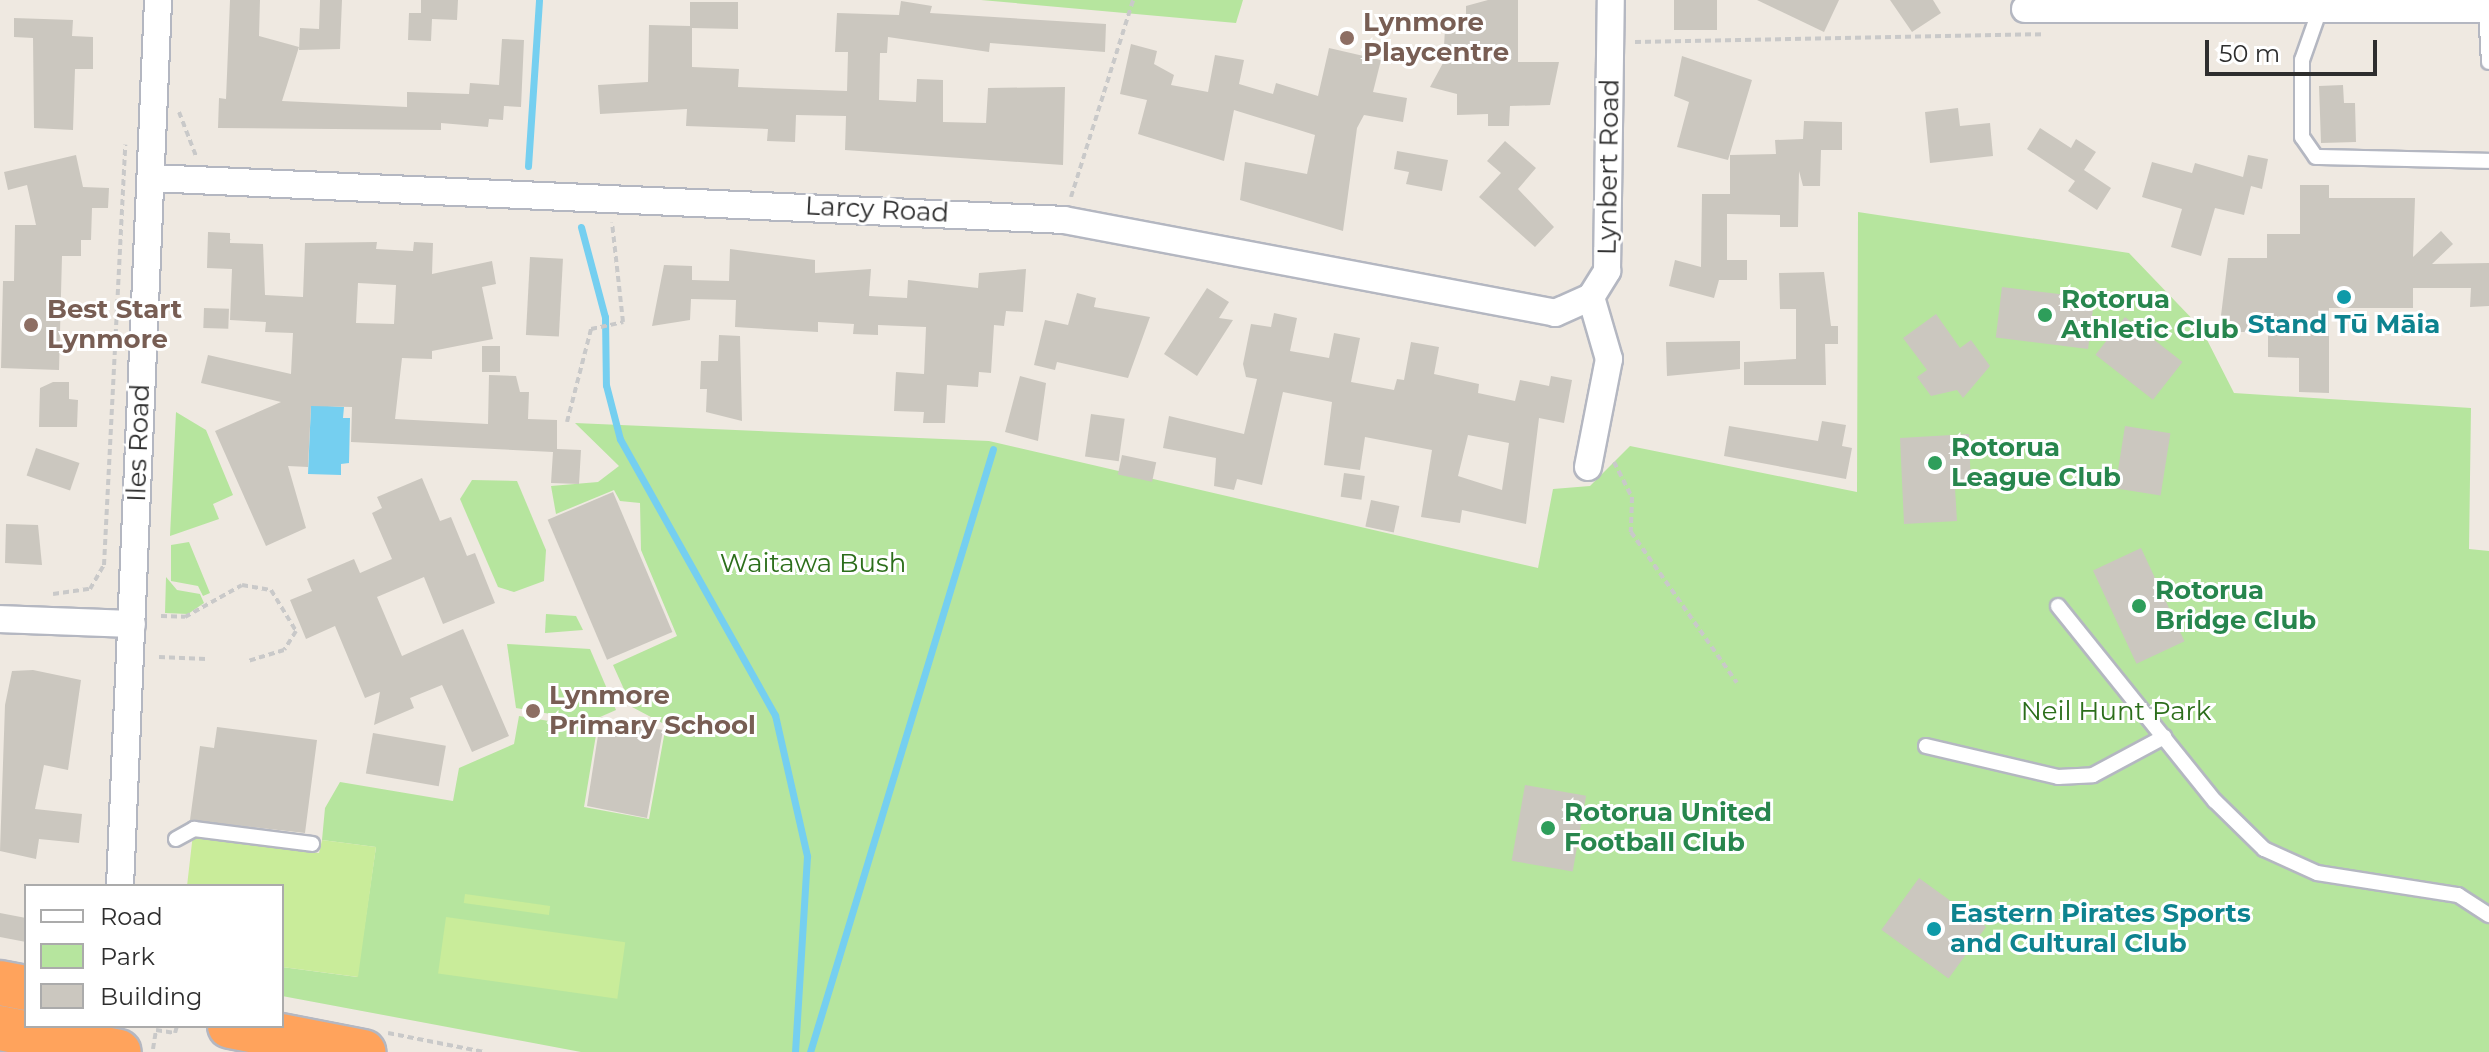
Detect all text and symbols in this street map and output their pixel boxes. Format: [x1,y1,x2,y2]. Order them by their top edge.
place label: Lynmore Playcentre [1363,7,1509,68]
scale bar [2209,24,2381,74]
marker: Lynmore Playcentre [1338,29,1356,47]
text: 50 m [2219,39,2280,68]
street label: Lynbert Road [1592,79,1626,255]
street label: Larcy Road [804,191,950,229]
place label: Rotorua Athletic Club [2061,284,2239,346]
marker: Stand Tū Māia [2335,288,2353,306]
place label: Best Start Lynmore [47,294,182,356]
marker: Rotorua Athletic Club [2036,306,2054,324]
place label: Stand Tū Māia [2248,309,2440,341]
marker: Best Start Lynmore [22,316,40,334]
street label: Iles Road [121,383,157,503]
place label: Rotorua League Club [1951,432,2121,494]
marker: Rotorua League Club [1926,454,1944,472]
park label: Waitawa Bush [720,548,906,580]
place label: Rotorua Bridge Club [2155,575,2316,636]
marker: Rotorua Bridge Club [2130,597,2148,615]
place label: Lynmore Primary School [549,680,756,742]
park label: Neil Hunt Park [2021,696,2211,728]
marker: Lynmore Primary School [524,702,542,720]
place label: Rotorua United Football Club [1564,797,1772,858]
marker: Rotorua United Football Club [1539,819,1557,837]
legend [24,884,284,1028]
place label: Eastern Pirates Sports and Cultural Club [1950,898,2251,960]
text: Road [100,902,163,931]
marker: Eastern Pirates Sports and Cultural Club [1925,920,1943,938]
text: Park [100,942,155,971]
text: Building [100,982,203,1011]

